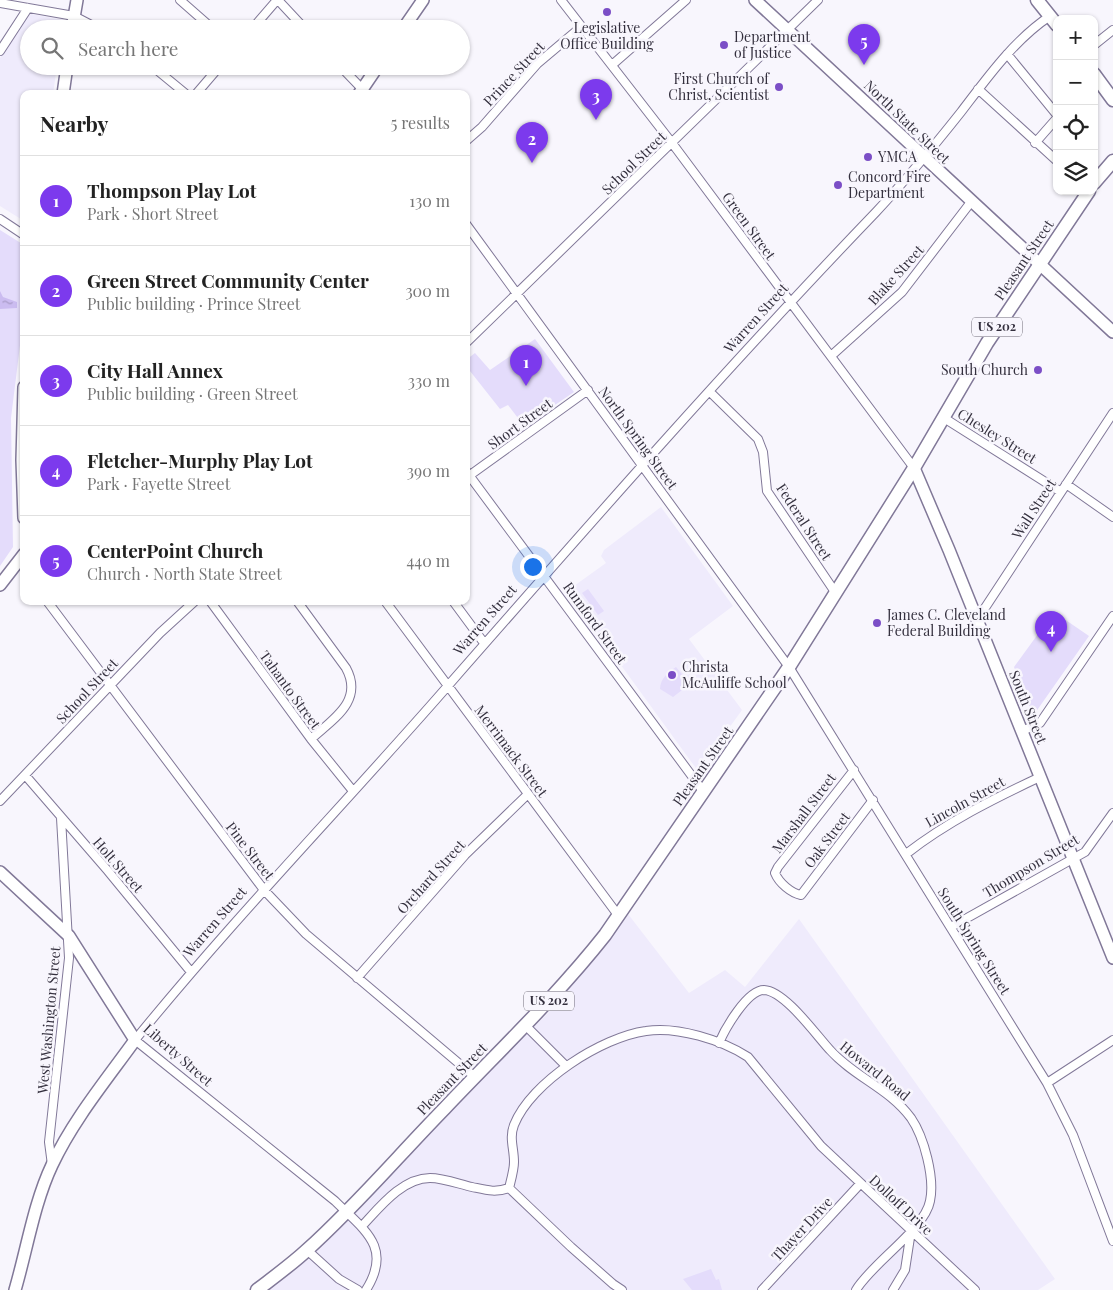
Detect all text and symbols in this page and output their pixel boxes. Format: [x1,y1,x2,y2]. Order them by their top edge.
marker: Legislative Office Building [601,6,613,18]
map controls [1053,15,1098,195]
button: + [1053,15,1098,60]
place label: Legislative Office Building [560,18,654,53]
search box [20,20,470,75]
pin: 5 [848,24,880,65]
place label: Department of Justice [734,27,811,62]
icon: search [38,34,66,62]
text: Search here [78,35,178,61]
street label: Prince Street [479,36,549,110]
marker: Department of Justice [718,39,730,51]
button: − [1053,60,1098,105]
place label: First Church of Christ, Scientist [668,69,770,104]
street label: North State Street [860,76,955,168]
pin: 3 [580,79,612,120]
marker: First Church of Christ, Scientist [773,81,785,93]
button: locate [1053,105,1098,150]
text: Nearby [40,109,109,137]
text: 5 results [391,112,450,133]
pin: 2 [516,122,548,163]
street label: School Street [597,126,671,198]
place label: YMCA [877,147,917,166]
button: layers [1053,150,1098,195]
marker: YMCA [862,151,874,163]
place label: Concord Fire Department [848,167,931,202]
text: Thompson Play Lot [87,177,256,203]
marker: Concord Fire Department [832,179,844,191]
street label: Green Street [718,188,781,264]
text: 1 [53,190,59,211]
text: 130 m [409,190,450,211]
text: Park · Short Street [87,203,218,224]
street label: Pleasant Street [990,215,1058,304]
street label: Blake Street [863,240,928,309]
text: Green Street Community Center [87,267,369,293]
street label: Warren Street [719,278,793,357]
text: 2 [52,280,60,301]
text: 300 m [405,280,450,301]
text: Public building · Prince Street [87,293,301,314]
road number: US 202 [972,318,1022,337]
pin: 1 [510,345,542,386]
text: City Hall Annex [87,357,223,383]
place label: South Church [941,360,1029,379]
marker: South Church [1032,364,1044,376]
text: 3 [52,370,60,391]
text: 330 m [408,370,450,391]
street label: North Spring Street [595,382,683,494]
text: Public building · Green Street [87,383,298,404]
street label: Short Street [484,393,557,453]
street label: Chesley Street [954,404,1041,468]
text: Fletcher-Murphy Play Lot [87,447,313,473]
text: 4 [52,460,60,481]
text: 390 m [407,460,450,481]
text: Park · Fayette Street [87,473,230,494]
street label: Wall Street [1007,474,1061,543]
street label: Federal Street [772,480,837,565]
text: CenterPoint Church [87,537,263,563]
text: 5 [52,550,60,571]
text: 440 m [406,550,450,571]
your location [520,554,546,580]
text: Church · North State Street [87,563,282,584]
street label: Rumford Street [559,578,632,668]
street label: Warren Street [448,580,521,660]
place label: James C. Cleveland Federal Building [886,605,1006,640]
pin: 4 [1035,611,1067,652]
marker: James C. Cleveland Federal Building [871,617,883,629]
street label: Tahanto Street [255,647,326,734]
street label: School Street [51,653,123,727]
place label: Christa McAuliffe School [682,657,787,692]
street label: South Street [1005,667,1052,747]
marker: Christa McAuliffe School [666,669,678,681]
street label: Merrimack Street [471,701,553,801]
street label: Pleasant Street [668,721,738,809]
street label: Marshall Street [767,768,841,857]
street label: Lincoln Street [921,771,1009,831]
street label: Oak Street [799,807,855,872]
street label: Pine Street [222,818,280,884]
street label: Thompson Street [979,829,1083,902]
street label: Holt Street [89,833,148,897]
street label: Orchard Street [392,835,470,918]
street label: Warren Street [178,882,251,962]
street label: South Spring Street [934,884,1016,999]
street label: West Washington Street [33,944,65,1095]
road number: US 202 [524,991,574,1010]
street label: Liberty Street [140,1019,218,1091]
street label: Howard Road [836,1036,914,1105]
street label: Pleasant Street [412,1038,492,1119]
street label: Dolloff Drive [866,1170,937,1239]
street label: Thayer Drive [767,1192,836,1265]

